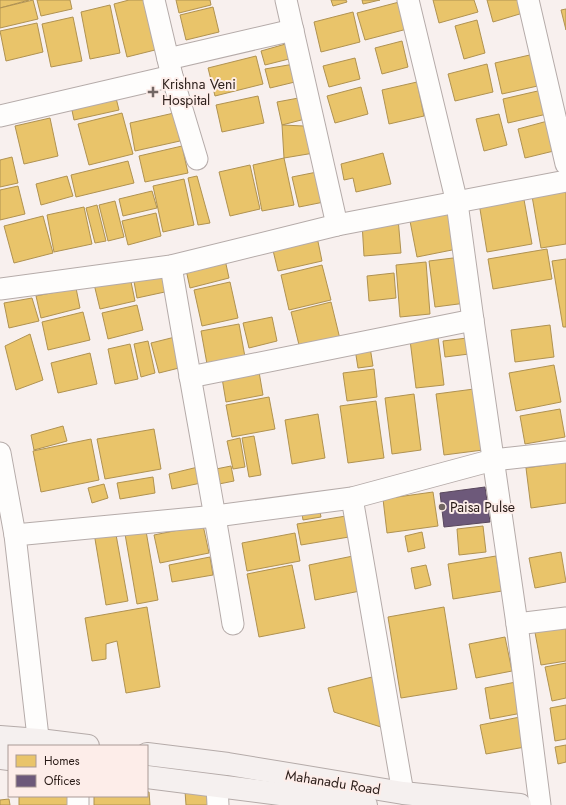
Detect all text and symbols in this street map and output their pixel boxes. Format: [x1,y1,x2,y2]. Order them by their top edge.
place label: Krishna Veni Hospital [162,74,236,110]
marker: Krishna Veni Hospital [147,86,159,98]
place label: Paisa Pulse [450,497,515,517]
marker: Paisa Pulse [437,502,447,512]
legend [8,745,148,797]
text: Homes [44,752,80,770]
street label: Mahanadu Road [284,765,382,799]
text: Offices [44,772,80,790]

